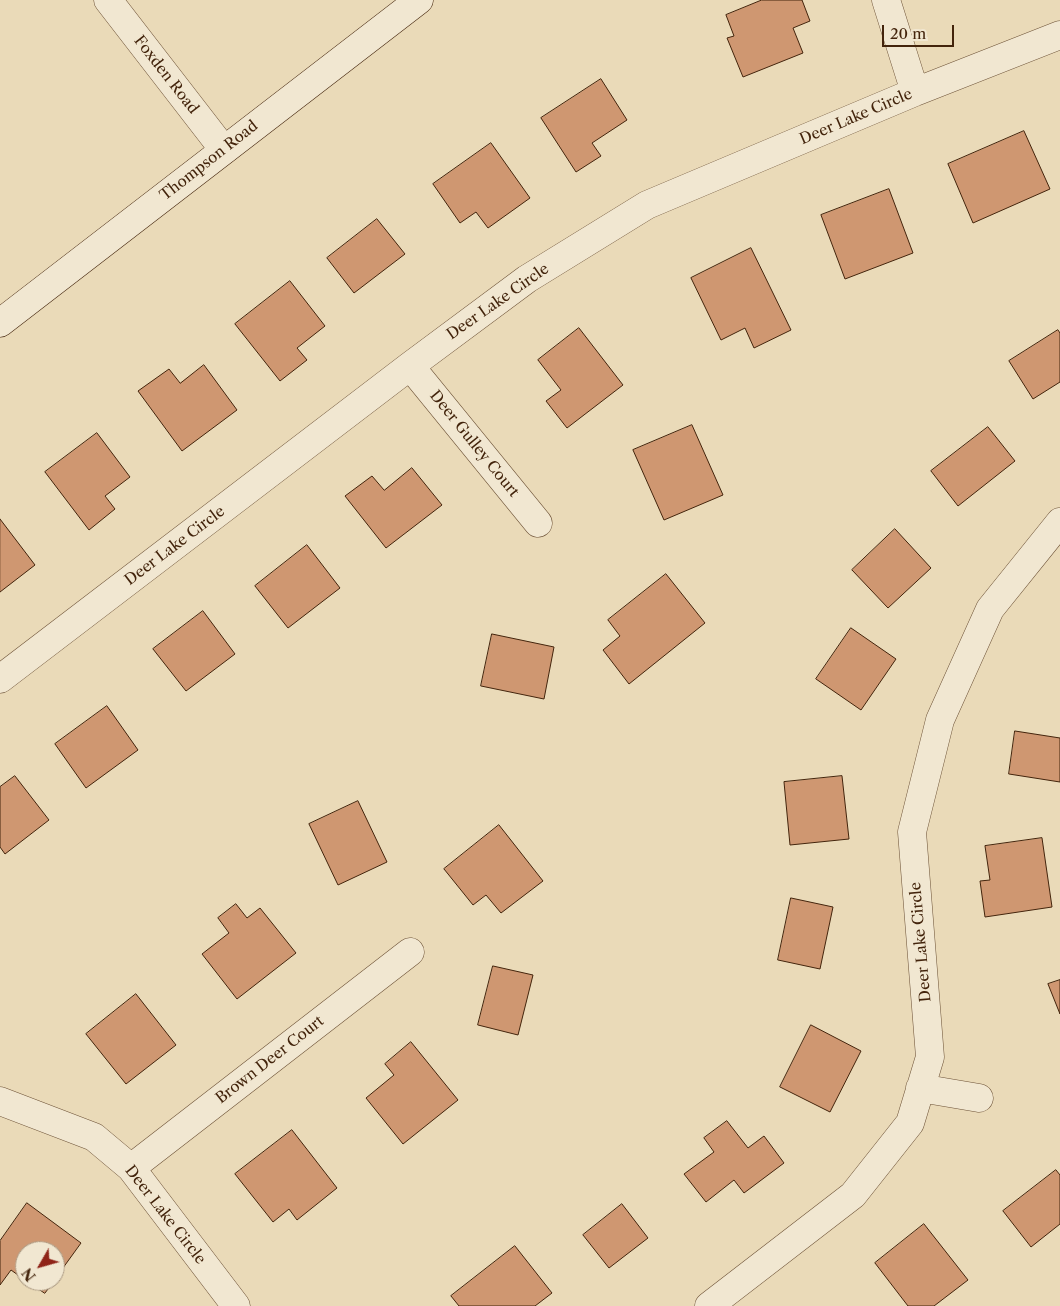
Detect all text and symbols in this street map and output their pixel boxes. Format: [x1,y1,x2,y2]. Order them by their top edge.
scale bar [885,15,958,47]
text: 20 m [890,24,926,43]
street label: Foxden Road [130,32,202,118]
street label: Deer Lake Circle [797,85,915,149]
street label: Thompson Road [156,117,262,205]
street label: Deer Lake Circle [443,260,553,344]
street label: Deer Gulley Court [426,387,522,501]
street label: Deer Lake Circle [121,503,229,589]
street label: Deer Lake Circle [907,881,935,1003]
street label: Brown Deer Court [212,1012,328,1108]
street label: Deer Lake Circle [121,1162,209,1268]
north arrow [15,1241,65,1291]
text: N [18,1264,40,1285]

